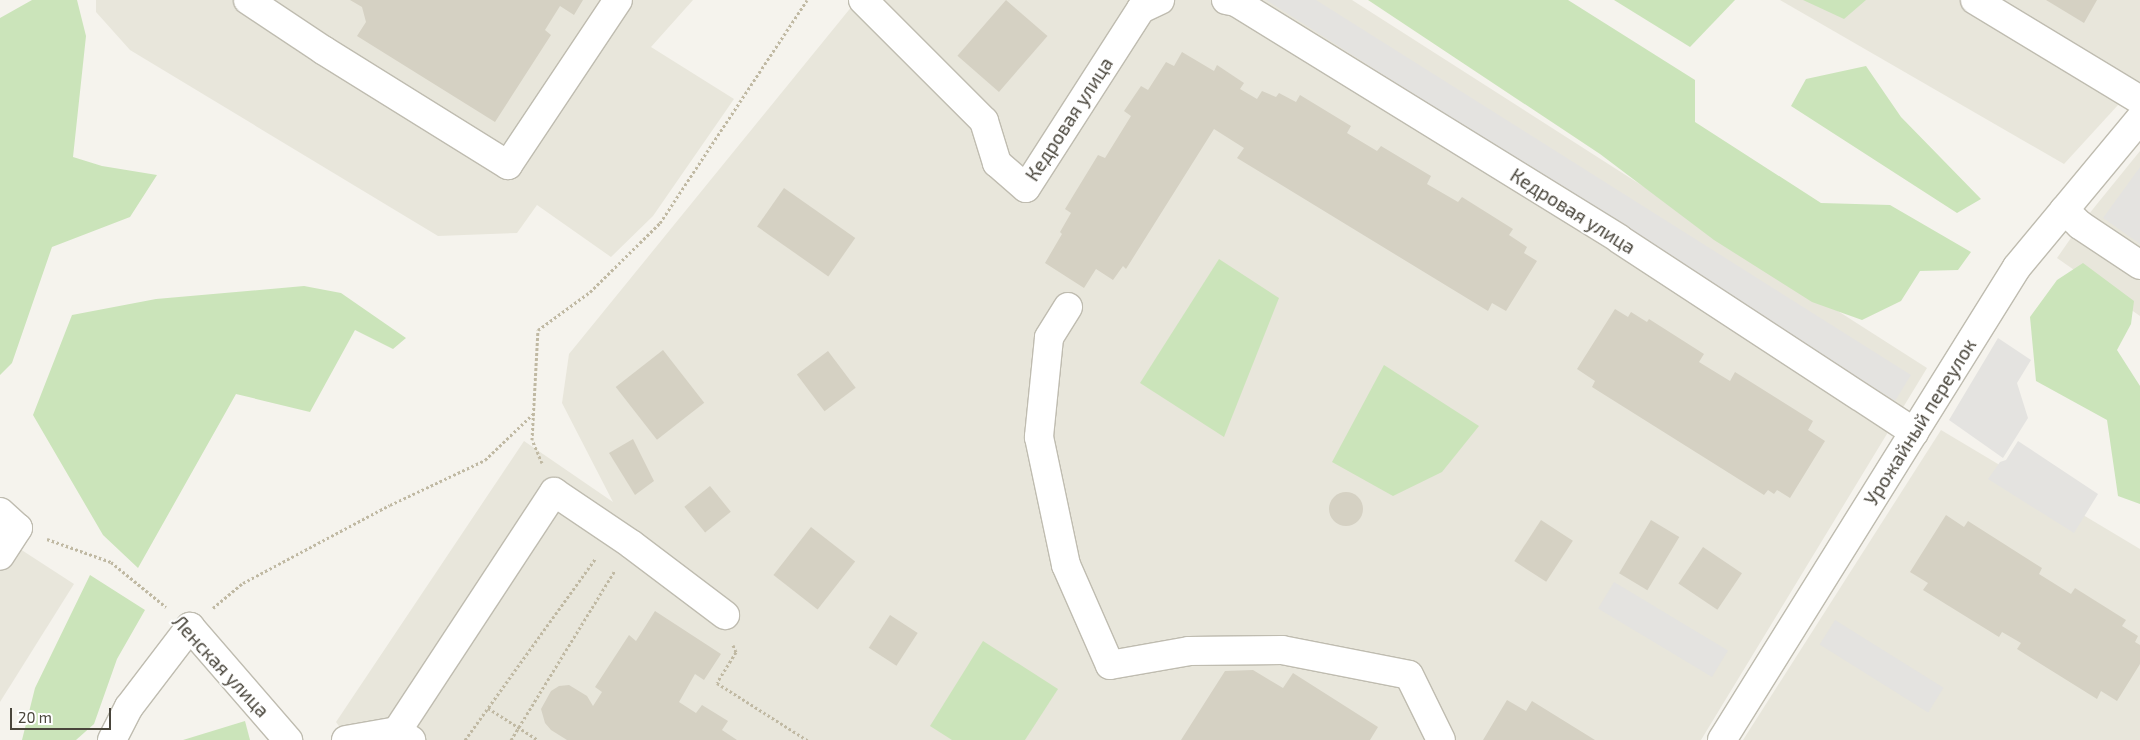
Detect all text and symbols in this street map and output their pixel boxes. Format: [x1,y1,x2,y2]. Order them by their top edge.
street label: Кедровая улица [1020,53,1118,185]
street label: Кедровая улица [1506,163,1640,259]
street label: Урожайный переулок [1859,334,1981,510]
street label: Ленская улица [168,610,274,722]
scale bar [12,698,114,730]
text: 20 m [18,708,52,726]

